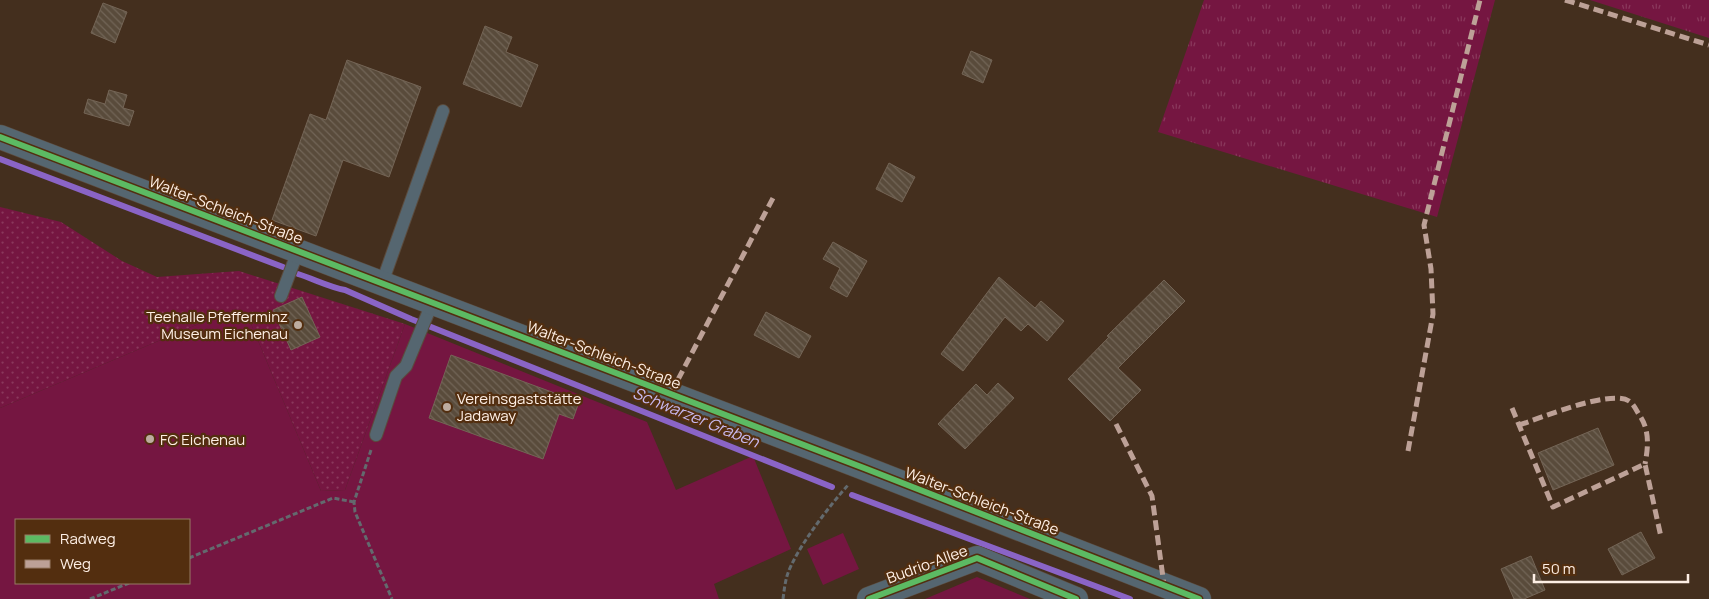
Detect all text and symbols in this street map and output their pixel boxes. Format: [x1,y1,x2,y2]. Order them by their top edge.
street label: Walter-Schleich-Straße [146,171,306,249]
place label: Teehalle Pfefferminz Museum Eichenau [146,306,288,344]
street label: Walter-Schleich-Straße [524,316,684,394]
marker: Teehalle Pfefferminz Museum Eichenau [292,319,304,331]
water label: Schwarzer Graben [630,382,763,453]
place label: Vereinsgaststätte Jadaway [457,388,582,426]
marker: Vereinsgaststätte Jadaway [441,401,453,413]
place label: FC Eichenau [160,429,245,450]
marker: FC Eichenau [144,433,156,445]
street label: Walter-Schleich-Straße [902,462,1062,540]
legend [15,519,190,584]
text: Radweg [60,528,116,549]
street label: Budrio-Allee [884,540,971,588]
scale bar [1534,552,1688,584]
text: Weg [60,553,91,574]
text: 50 m [1542,558,1576,579]

